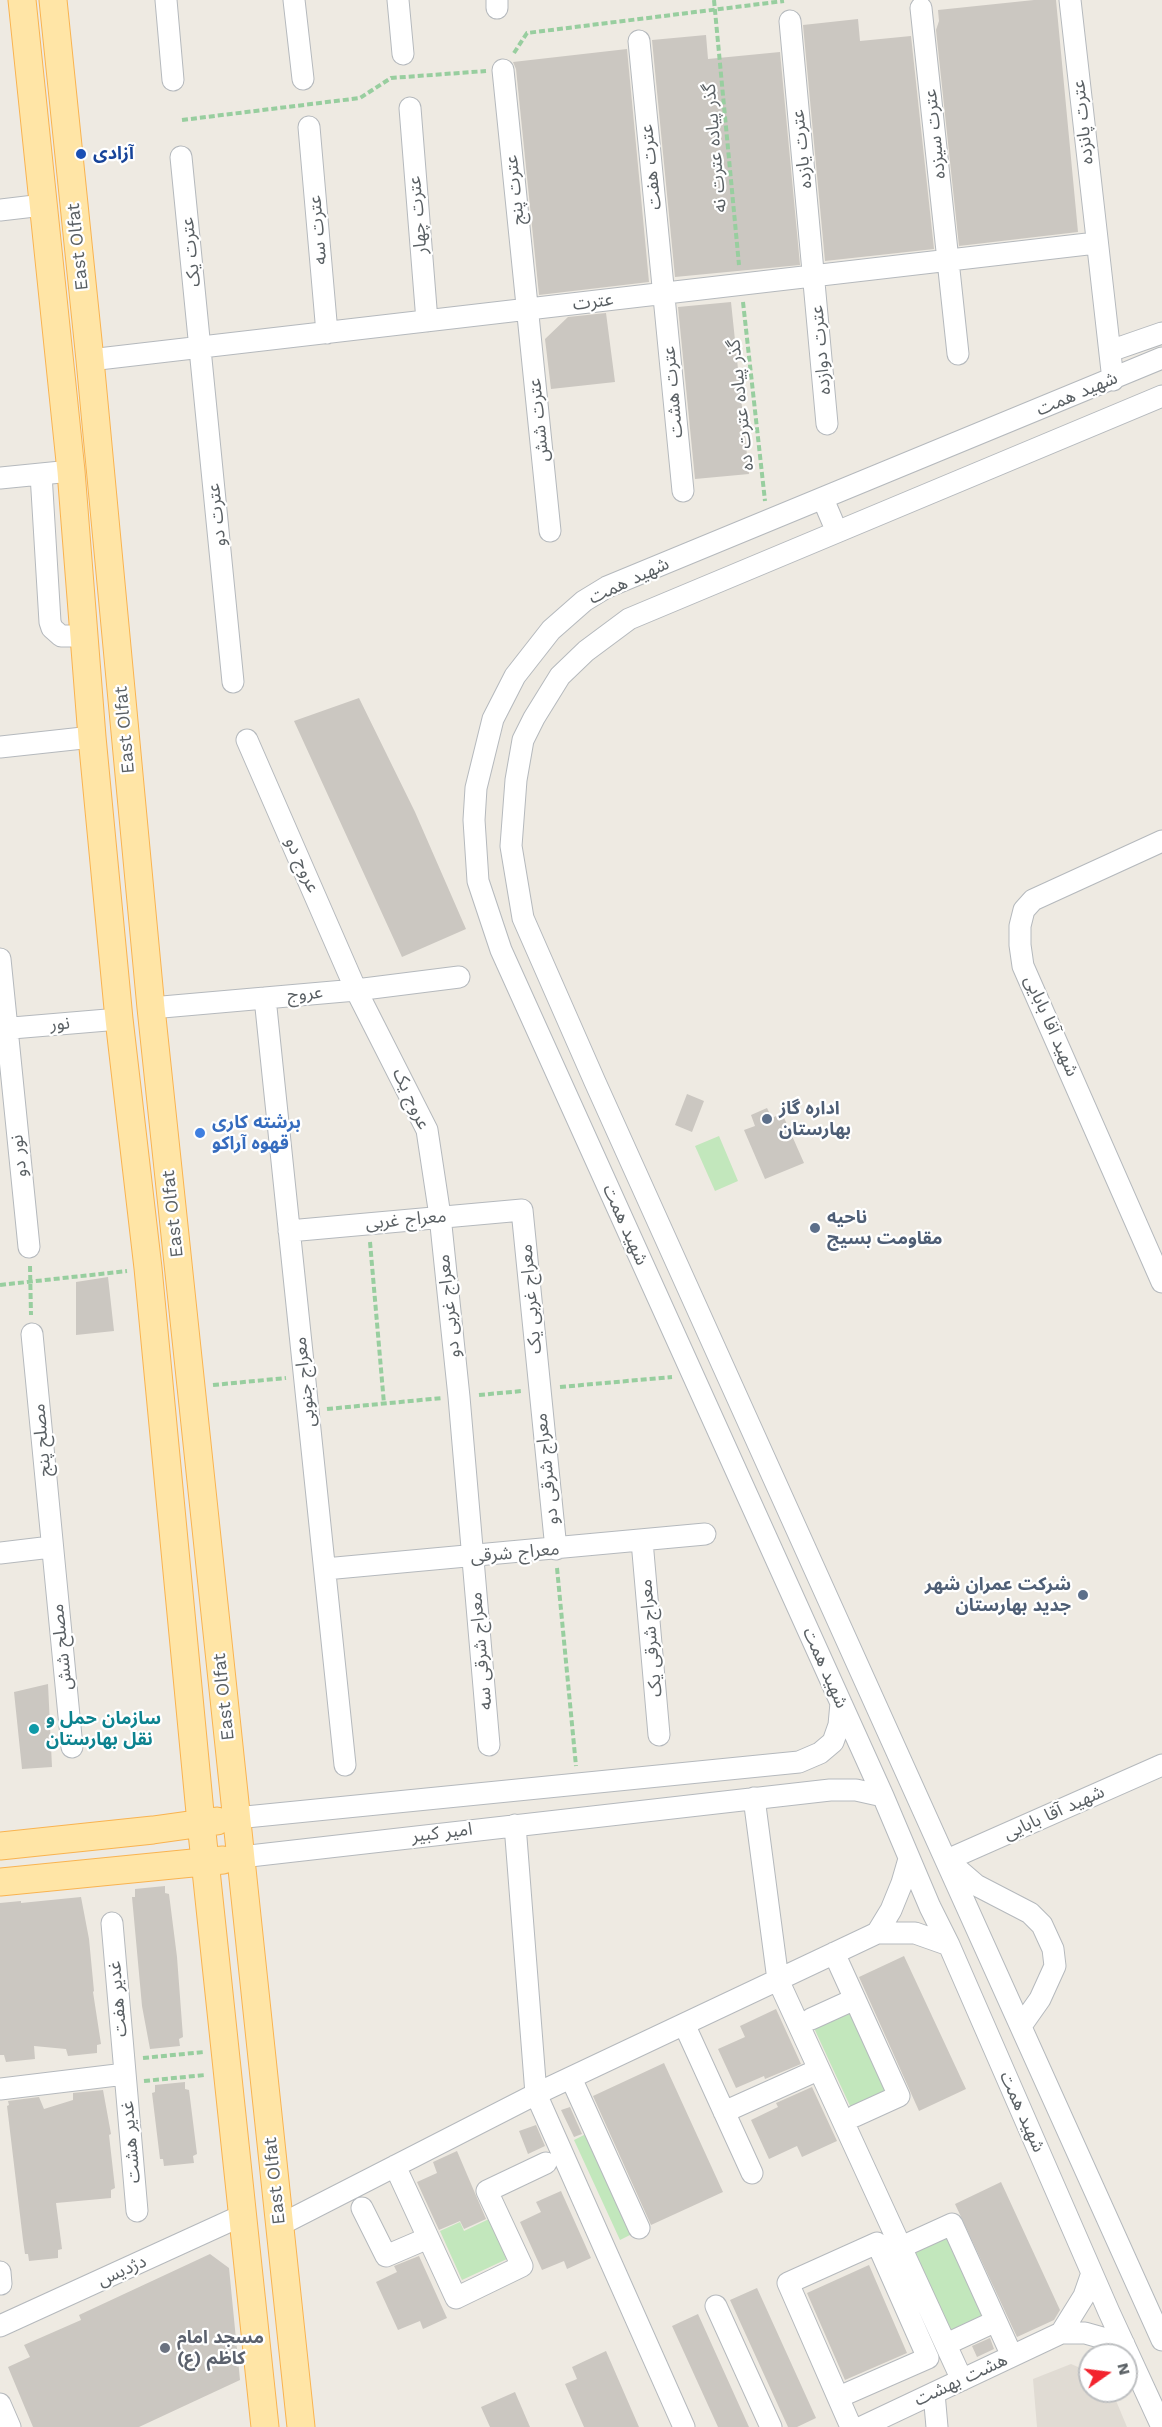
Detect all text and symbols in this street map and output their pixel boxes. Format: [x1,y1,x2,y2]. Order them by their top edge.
street label: عترت پانزده [1068,79,1098,165]
street label: گذر پیاده عترت نه [699,83,731,213]
street label: عترت سیزده [920,88,950,180]
street label: عترت یازده [787,108,817,190]
street label: عترت هفت [636,123,666,211]
place label: آزادی [93,143,134,165]
marker: آزادی [74,147,88,161]
street label: عترت پنج [501,154,529,226]
street label: عترت چهار [404,175,432,255]
street label: عترت سه [304,194,332,266]
street label: East Olfat [63,202,93,292]
street label: عترت یک [177,216,205,288]
street label: عترت [571,289,615,315]
street label: عترت دوازده [806,304,836,396]
street label: گذر پیاده عترت ده [723,338,759,472]
street label: عترت هشت [658,345,688,439]
street label: شهید همت [1033,367,1121,421]
street label: عترت شش [524,377,554,463]
street label: عترت دو [203,482,231,548]
street label: شهید همت [585,553,673,609]
street label: East Olfat [110,685,140,775]
street label: عروج دو [280,834,324,896]
street label: شهید آقا بابایی [1019,972,1083,1080]
street label: عروج [286,982,324,1006]
street label: نور [49,1012,71,1036]
street label: عروج یک [388,1065,434,1133]
place label: اداره گاز بهارستان [779,1098,851,1140]
place label: برشته کاری قهوه آراکو [212,1112,301,1154]
marker: اداره گاز بهارستان [760,1112,774,1126]
marker: برشته کاری قهوه آراکو [193,1126,207,1140]
street label: نور دو [6,1134,32,1178]
street label: East Olfat [158,1169,188,1259]
street label: شهید همت [598,1181,652,1269]
street label: معراج غربی [365,1206,447,1234]
place label: ناحیه مقاومت بسیج [827,1207,943,1250]
marker: ناحیه مقاومت بسیج [808,1221,822,1235]
street label: معراج غربی یک [515,1243,547,1355]
street label: معراج غربی دو [433,1253,465,1359]
street label: معراج جنوبی [290,1336,320,1428]
street label: مصلح پنج [28,1403,56,1477]
street label: معراج شرقی دو [530,1412,564,1526]
street label: معراج شرقی [470,1538,560,1568]
place label: شرکت عمران شهر جدید بهارستان [925,1574,1071,1616]
street label: معراج شرقی یک [635,1578,667,1698]
marker: شرکت عمران شهر جدید بهارستان [1076,1588,1090,1602]
street label: معراج شرقی سه [465,1591,497,1711]
street label: مصلح شش [47,1603,77,1691]
street label: شهید همت [798,1624,852,1712]
street label: East Olfat [209,1652,239,1742]
place label: سازمان حمل و نقل بهارستان [46,1708,161,1750]
marker: سازمان حمل و نقل بهارستان [27,1722,41,1736]
street label: شهید آقا بابایی [1000,1781,1108,1845]
street label: امیر کبیر [410,1819,474,1847]
street label: غدیر هفت [104,1960,132,2038]
street label: شهید همت [995,2068,1049,2156]
street label: غدیر هشت [117,2100,145,2184]
street label: East Olfat [260,2136,290,2226]
street label: دژدیس [94,2251,150,2291]
place label: مسجد امام کاظم (ع) [177,2327,264,2370]
marker: مسجد امام کاظم (ع) [158,2341,172,2355]
north arrow [1078,2343,1138,2403]
street label: هشت بهشت [911,2349,1011,2411]
text: N [1113,2361,1135,2377]

